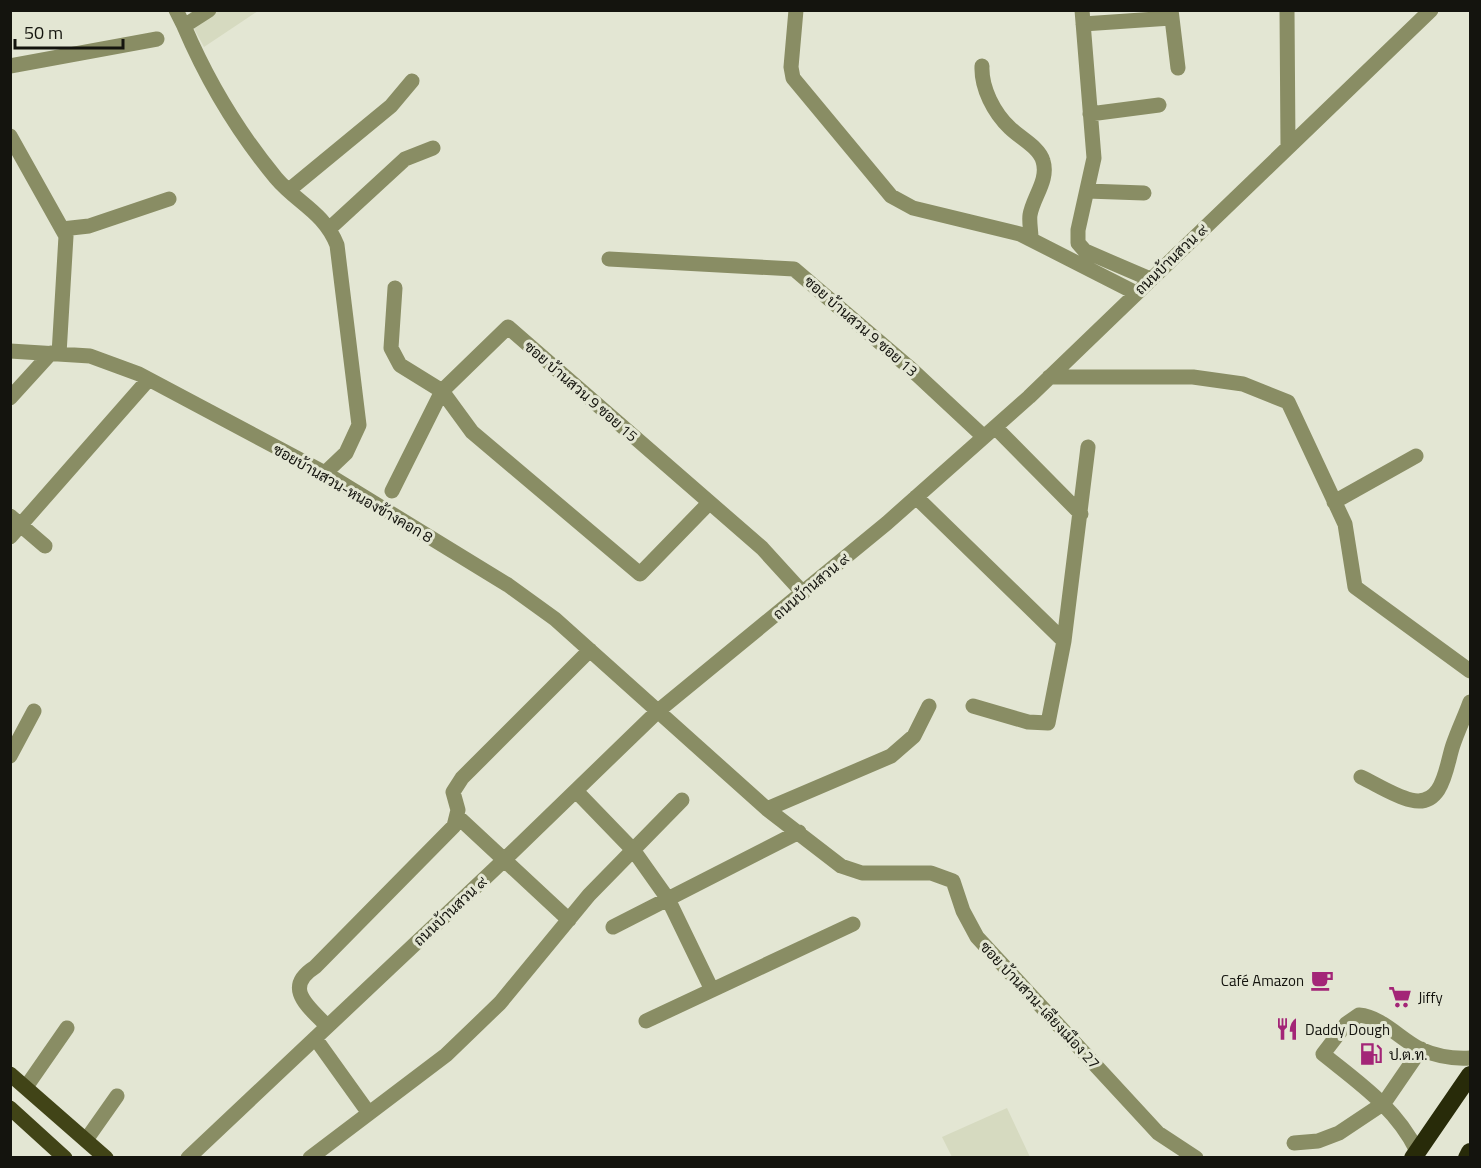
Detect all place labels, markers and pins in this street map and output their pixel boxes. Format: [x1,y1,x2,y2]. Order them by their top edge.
cafe icon: Café Amazon [1309,967,1335,993]
place label: Café Amazon [1221,969,1304,992]
supermarket icon: Jiffy [1387,984,1413,1010]
place label: Jiffy [1418,986,1443,1009]
restaurant icon: Daddy Dough [1274,1016,1300,1042]
place label: Daddy Dough [1305,1018,1390,1041]
fuel station icon: ป.ต.ท. [1358,1041,1384,1067]
place label: ป.ต.ท. [1389,1043,1428,1066]

